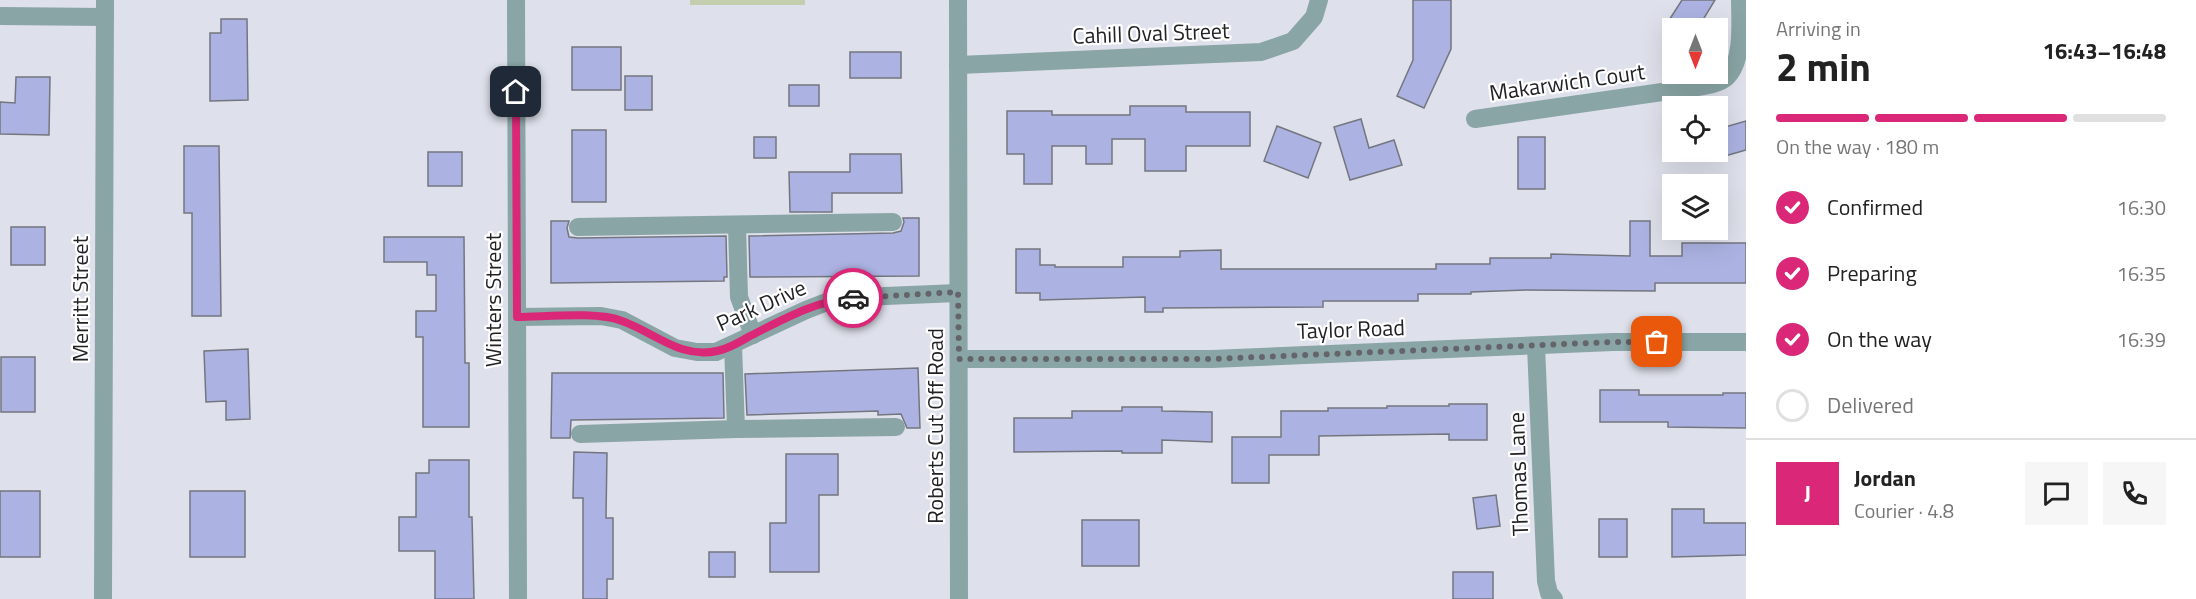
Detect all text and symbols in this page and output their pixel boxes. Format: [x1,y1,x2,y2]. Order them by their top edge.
street label: Cahill Oval Street [1072,13,1230,53]
text: Arriving in [1776,13,1861,44]
north arrow [1662,18,1728,84]
map controls [1662,18,1728,240]
text: 16:43–16:48 [2043,34,2166,68]
text: 2 min [1776,37,1871,96]
street label: Makarwich Court [1487,54,1647,110]
pin [490,66,541,117]
icon: home [499,75,532,108]
button: locate [1662,96,1728,162]
text: On the way · 180 m [1776,131,1939,162]
button: layers [1662,174,1728,240]
text: Confirmed [1827,190,1923,224]
icon: check [1776,191,1809,224]
text: 16:30 [2117,192,2166,223]
street label: Winters Street [476,233,510,367]
street label: Merritt Street [63,235,97,362]
text: Preparing [1827,256,1917,290]
icon: check [1776,257,1809,290]
text: 16:35 [2117,258,2166,289]
courier [823,268,883,328]
street label: Park Drive [711,270,811,340]
icon: car [837,282,870,315]
street label: Taylor Road [1296,310,1406,348]
pin [1631,316,1682,367]
text: On the way [1827,322,1932,356]
icon: check [1776,323,1809,356]
text: 16:39 [2117,324,2166,355]
icon: bag [1640,325,1673,358]
street label: Roberts Cut Off Road [918,328,952,524]
text: Delivered [1827,388,1914,422]
street label: Thomas Lane [1499,411,1537,537]
text: Jordan [1854,461,1916,495]
button: chat [2025,462,2088,525]
button: phone [2103,462,2166,525]
text: J [1804,476,1811,510]
text: Courier · 4.8 [1854,495,1954,526]

